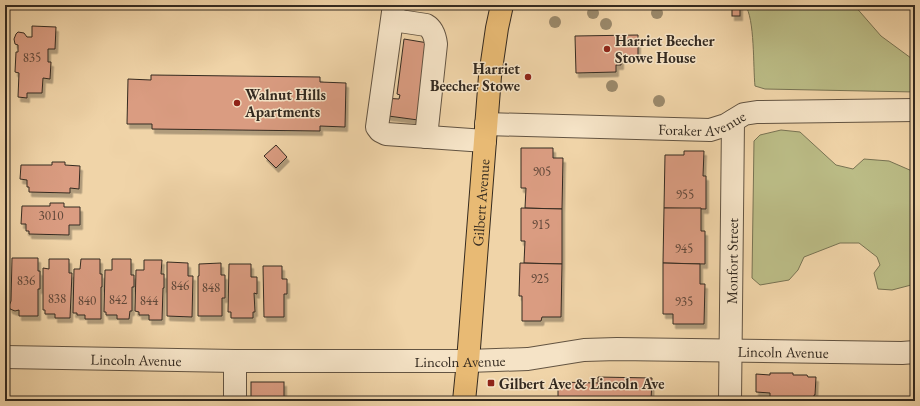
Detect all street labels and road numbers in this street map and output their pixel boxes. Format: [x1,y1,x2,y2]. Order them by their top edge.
street label: Foraker Avenue [658,106,749,140]
street label: Gilbert Avenue [467,158,493,247]
street label: Monfort Street [722,218,741,304]
street label: Lincoln Avenue [738,341,829,361]
street label: Lincoln Avenue [90,349,182,370]
street label: Lincoln Avenue [414,350,506,371]

